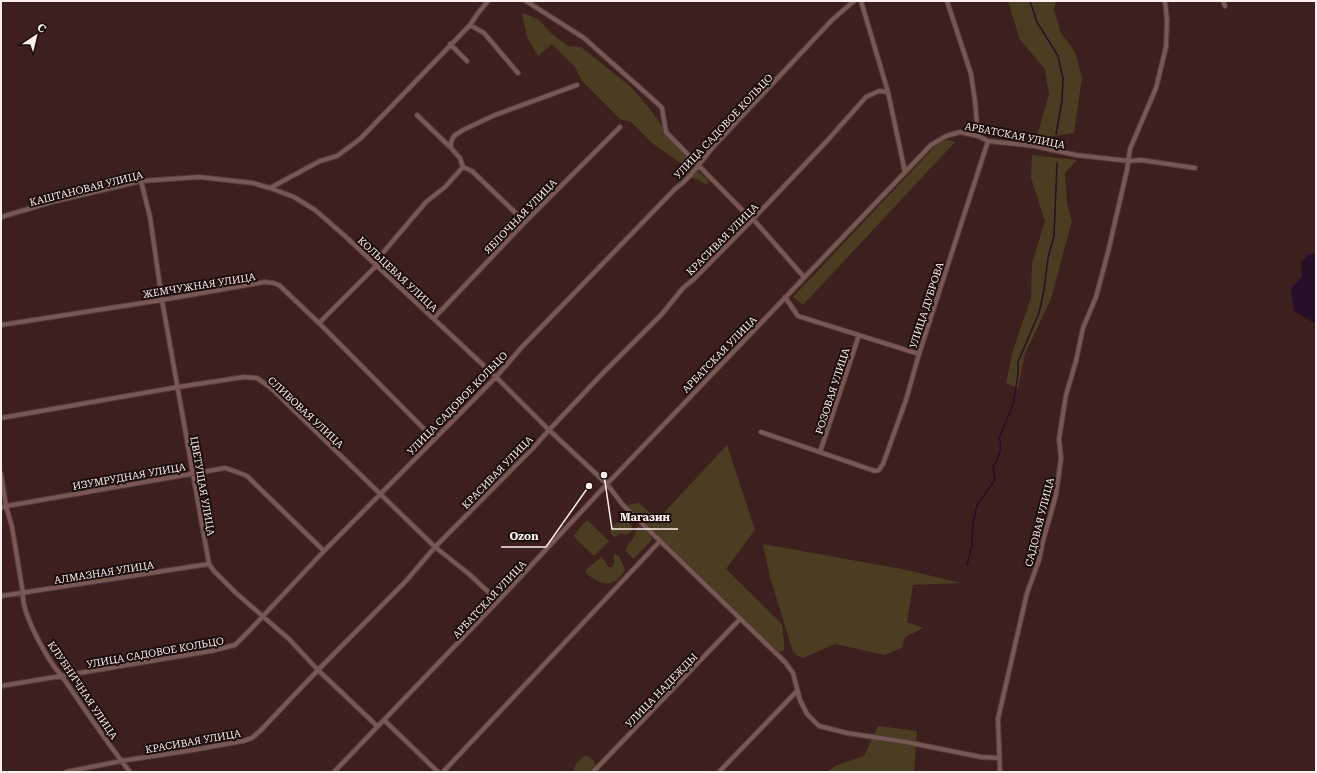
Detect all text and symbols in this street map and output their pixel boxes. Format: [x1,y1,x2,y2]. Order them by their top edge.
north arrow [16,16,56,56]
text: С [35,21,49,36]
street label: УЛИЦА САДОВОЕ КОЛЬЦО [672,72,775,181]
street label: АРБАТСКАЯ УЛИЦА [964,120,1066,151]
street label: КАШТАНОВАЯ УЛИЦА [28,169,144,208]
street label: ЯБЛОЧНАЯ УЛИЦА [482,177,559,256]
street label: КРАСИВАЯ УЛИЦА [684,201,760,277]
street label: КОЛЬЦЕВАЯ УЛИЦА [356,235,440,314]
street label: УЛИЦА ДУБРОВА [907,261,946,350]
street label: ЖЕМЧУЖНАЯ УЛИЦА [142,271,256,300]
street label: АРБАТСКАЯ УЛИЦА [680,314,759,395]
street label: РОЗОВАЯ УЛИЦА [813,347,852,436]
street label: УЛИЦА САДОВОЕ КОЛЬЦО [405,349,510,457]
street label: СЛИВОВАЯ УЛИЦА [266,375,346,450]
street label: КРАСИВАЯ УЛИЦА [460,434,535,511]
street label: ЦВЕТУЩАЯ УЛИЦА [188,436,217,537]
street label: ИЗУМРУДНАЯ УЛИЦА [72,461,187,492]
street label: САДОВАЯ УЛИЦА [1023,477,1056,568]
callout: Магазин [612,506,678,529]
text: Магазин [620,511,671,524]
callout: Ozon [501,524,546,547]
text: Ozon [509,530,539,543]
street label: АРБАТСКАЯ УЛИЦА [451,558,528,640]
street label: АЛМАЗНАЯ УЛИЦА [53,559,155,586]
street label: УЛИЦА САДОВОЕ КОЛЬЦО [86,635,225,670]
street label: КЛУБНИЧНАЯ УЛИЦА [46,639,120,741]
street label: УЛИЦА НАДЕЖДЫ [623,651,700,730]
street label: КРАСИВАЯ УЛИЦА [144,728,242,755]

